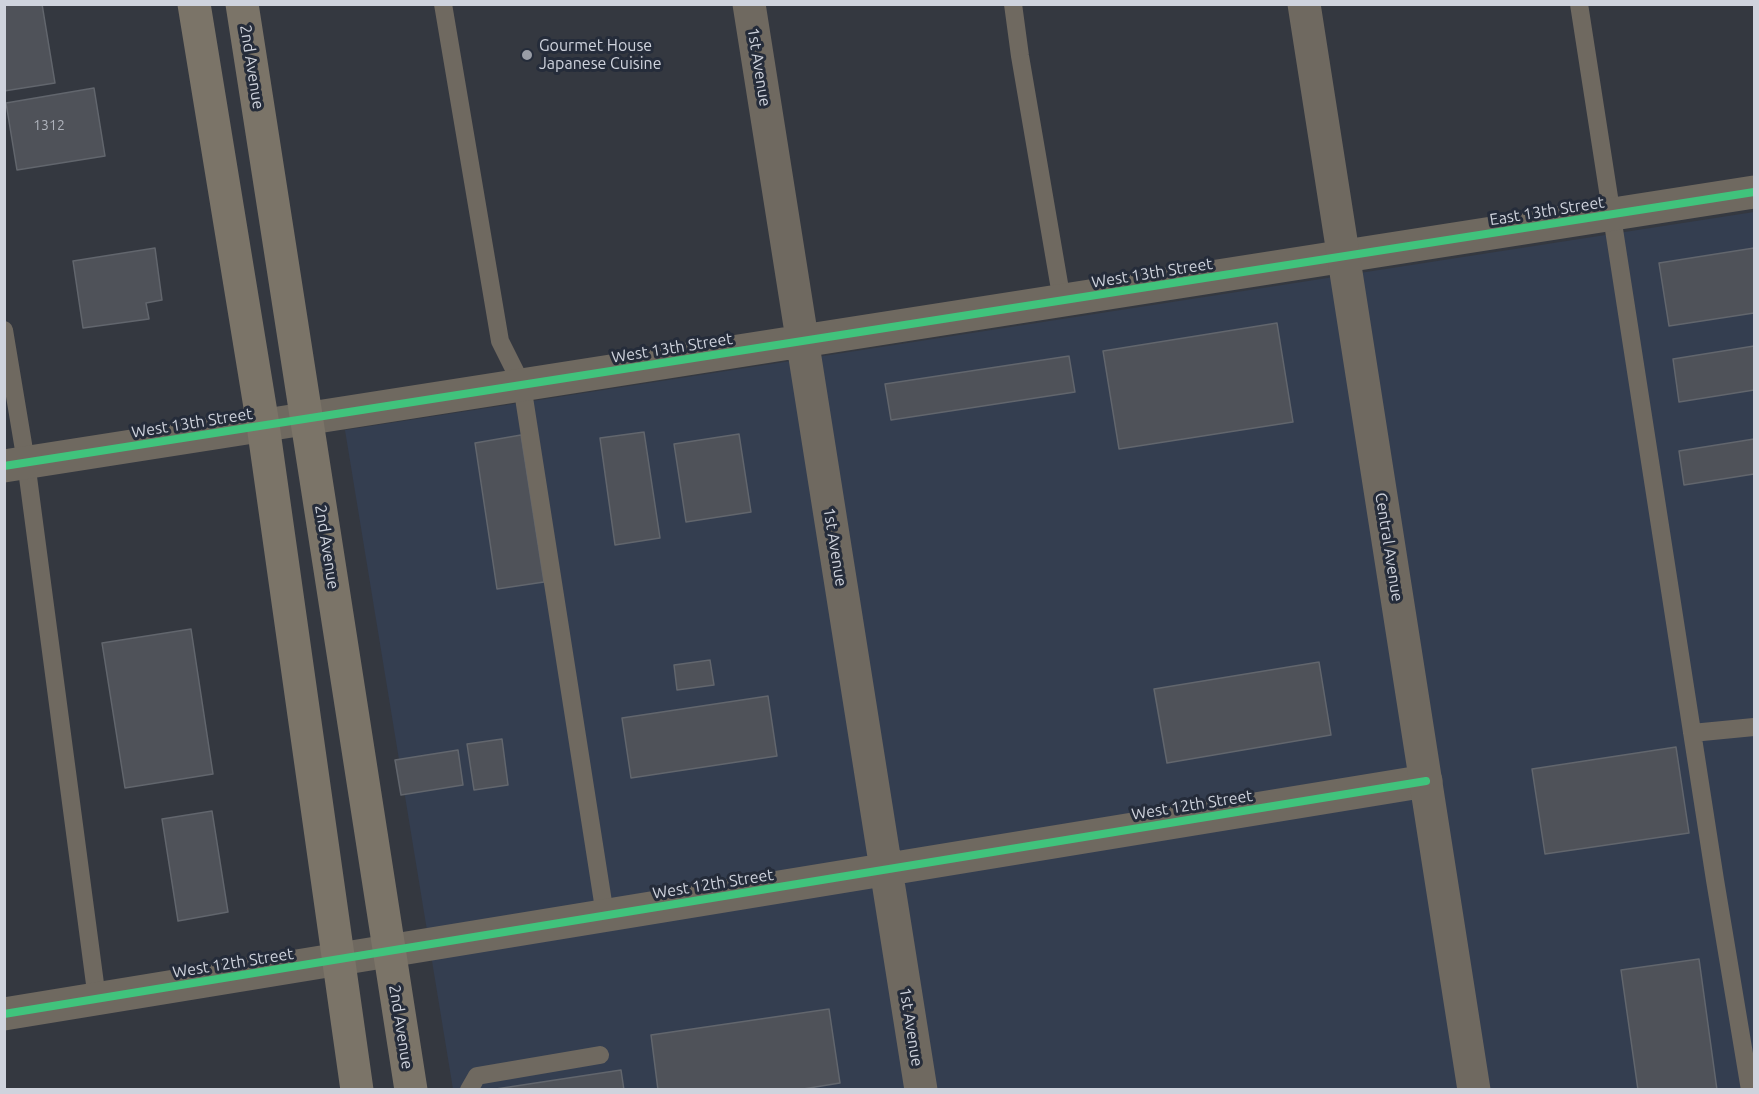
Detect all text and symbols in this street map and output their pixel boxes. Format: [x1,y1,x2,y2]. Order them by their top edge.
street label: 2nd Avenue [236,23,268,111]
street label: 1st Avenue [743,26,775,108]
place label: Gourmet House Japanese Cuisine [539,36,662,74]
marker: Gourmet House Japanese Cuisine [520,48,534,62]
house number: 1312 [33,117,65,133]
street label: East 13th Street [1488,192,1606,230]
street label: West 13th Street [1090,254,1214,292]
street label: West 13th Street [610,329,734,367]
street label: West 13th Street [130,404,254,442]
street label: Central Avenue [1371,491,1407,603]
street label: 2nd Avenue [311,503,343,591]
street label: 1st Avenue [819,506,851,588]
street label: West 12th Street [1130,786,1254,824]
street label: West 12th Street [651,865,775,903]
street label: West 12th Street [171,944,295,982]
street label: 2nd Avenue [385,983,417,1071]
street label: 1st Avenue [895,986,927,1068]

